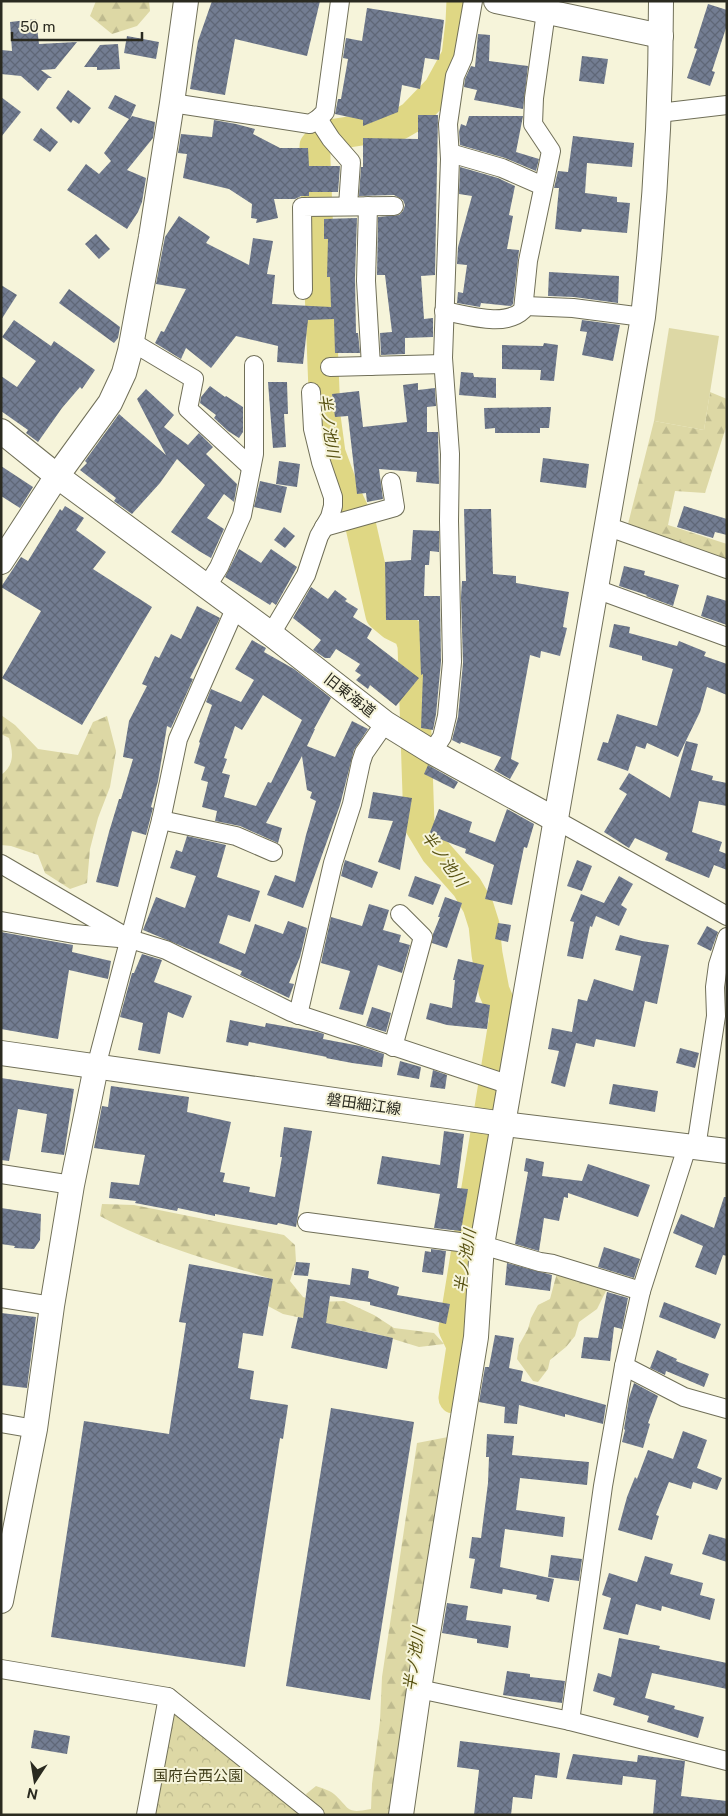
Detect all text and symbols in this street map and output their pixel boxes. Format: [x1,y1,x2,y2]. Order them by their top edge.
scale bar [12,10,142,42]
text: 50 m [20,18,55,35]
water label: 半ノ池川 [315,393,343,461]
street label: 旧東海道 [321,670,379,720]
water label: 半ノ池川 [418,828,472,892]
street label: 磐田細江線 [326,1090,402,1118]
water label: 半ノ池川 [451,1226,480,1294]
water label: 半ノ池川 [400,1624,429,1692]
north arrow [10,1756,60,1806]
park label: 国府台西公園 [153,1767,243,1784]
text: N [25,1785,39,1803]

